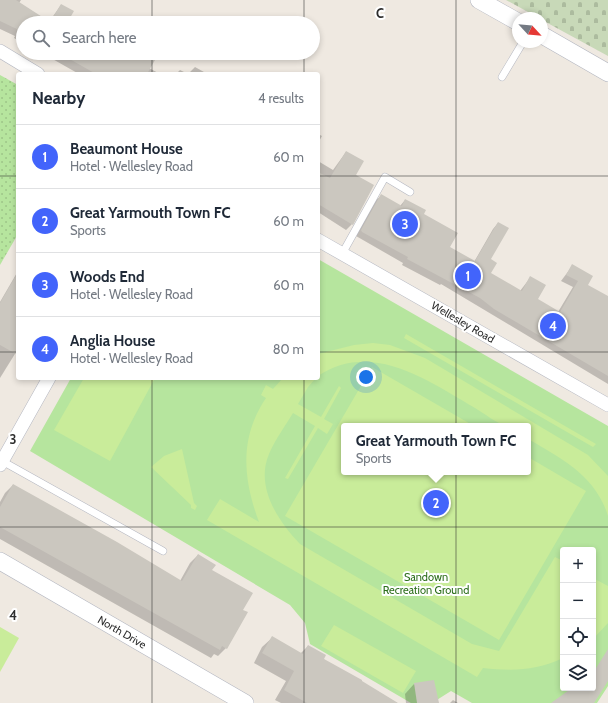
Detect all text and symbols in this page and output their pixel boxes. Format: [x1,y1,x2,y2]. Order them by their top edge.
text: C [376,5,384,21]
north arrow [512,12,548,48]
search box [16,16,320,60]
icon: search [30,27,52,49]
text: Search here [62,29,137,47]
text: Nearby [32,88,85,108]
text: 4 results [258,90,304,106]
text: Beaumont House [70,140,183,158]
text: 1 [43,149,47,165]
text: 60 m [273,149,304,165]
text: Hotel · Wellesley Road [70,158,193,174]
text: Great Yarmouth Town FC [70,204,231,222]
pin: 3 [392,209,418,239]
text: 2 [42,213,48,229]
text: 60 m [273,213,304,229]
text: Sports [70,222,106,238]
pin: 1 [455,261,481,291]
text: Woods End [70,268,145,286]
text: 3 [41,277,49,293]
text: 60 m [273,277,304,293]
text: Hotel · Wellesley Road [70,286,193,302]
street label: Wellesley Road [429,298,497,346]
pin: 4 [540,311,566,341]
text: Anglia House [70,332,155,350]
text: 4 [41,341,49,357]
text: 80 m [273,341,304,357]
text: Hotel · Wellesley Road [70,350,193,366]
your location [356,367,376,387]
popup [341,423,531,475]
text: 3 [9,431,17,447]
text: Great Yarmouth Town FC [356,432,516,450]
text: Sports [356,450,391,466]
pin: 2 [423,488,449,518]
map controls [560,547,596,691]
button: + [560,547,596,583]
park label: Sandown Recreation Ground [383,570,469,597]
button: − [560,583,596,619]
text: 4 [9,607,17,623]
street label: North Drive [95,612,149,652]
button: locate [560,619,596,655]
button: layers [560,655,596,691]

